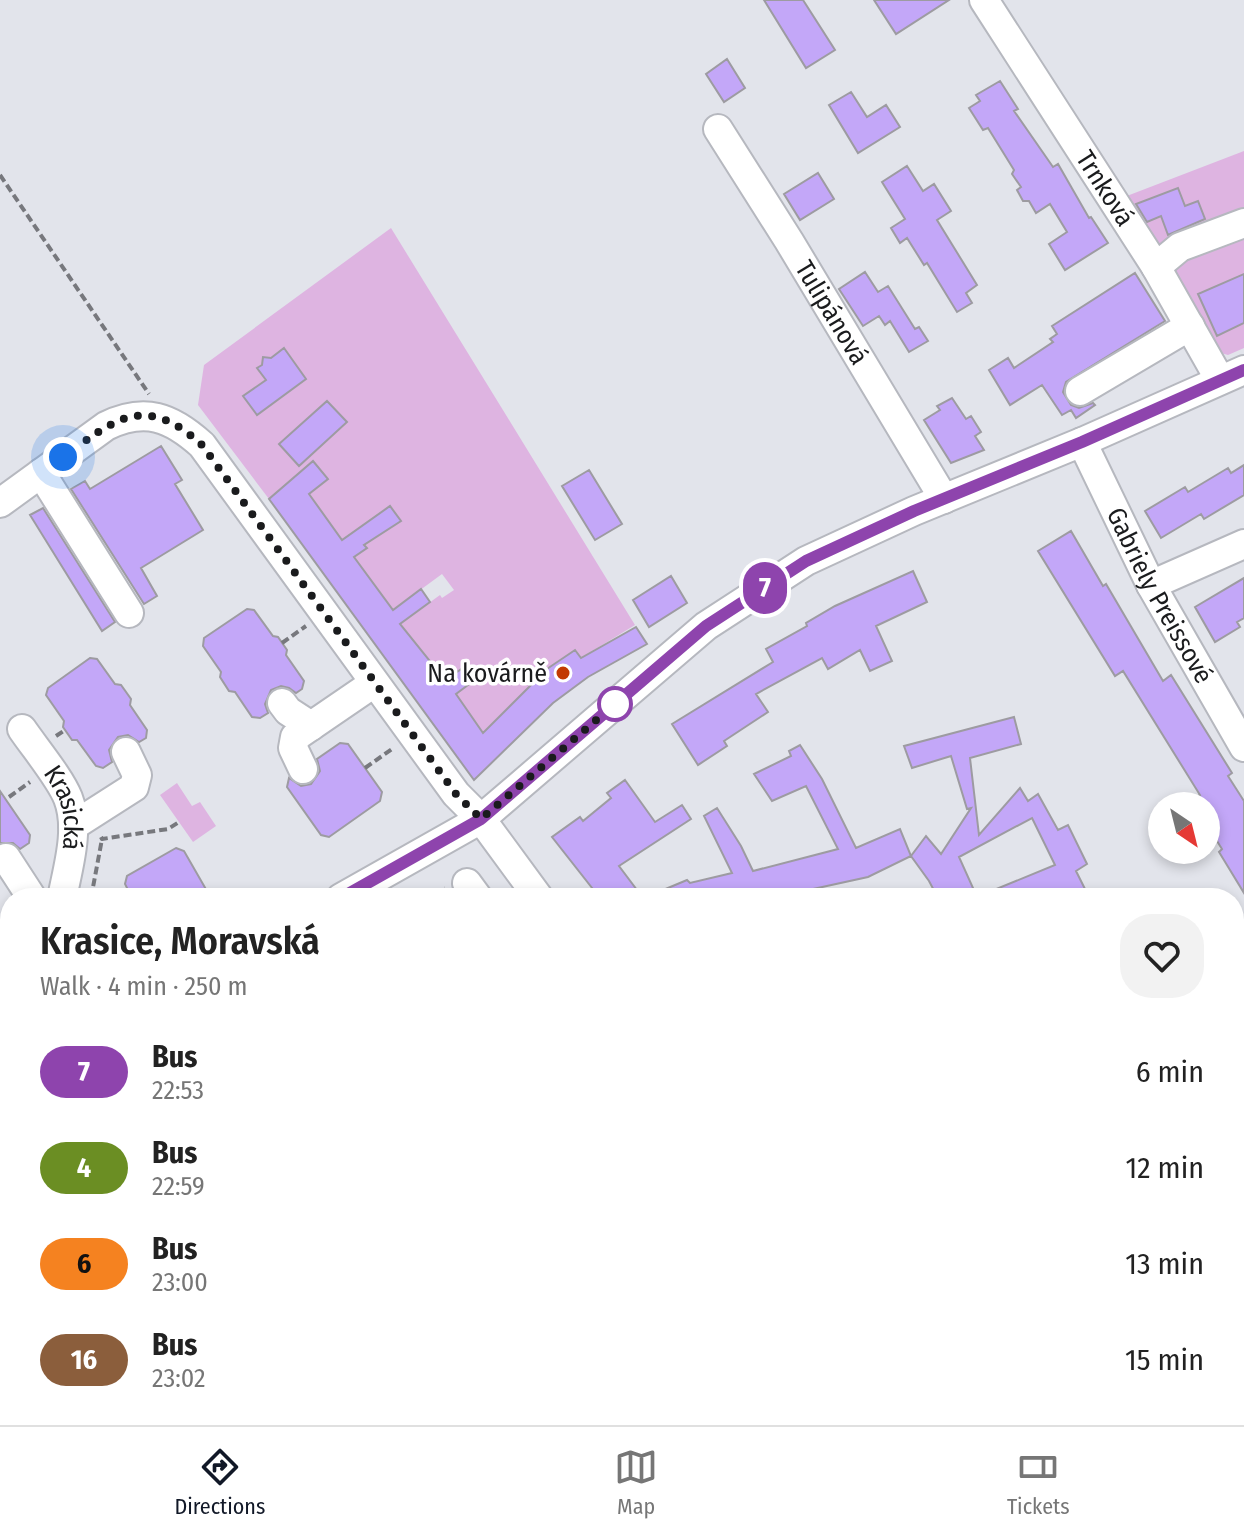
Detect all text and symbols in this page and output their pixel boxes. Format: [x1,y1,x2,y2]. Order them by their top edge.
street label: Trnková [1070,145,1141,232]
street label: Tulipánová [789,255,875,370]
your location [43,437,83,477]
street label: Gabriely Preissové [1100,502,1220,689]
line badge: 7 [739,562,791,614]
text: 7 [759,571,771,604]
place label: Na kovárně [427,658,547,689]
marker: Na kovárně [554,664,572,682]
unlabelled marker [598,687,632,721]
street label: Krasická [38,759,89,852]
north arrow [1148,792,1220,864]
map controls [1148,792,1220,864]
button: heart [1120,914,1204,998]
text: Krasice, Moravská [40,918,320,964]
text: Walk · 4 min · 250 m [40,971,248,1002]
text: Bus [152,1039,197,1075]
text: 6 min [1136,1054,1204,1090]
text: 7 [78,1055,90,1088]
text: 22:53 [152,1075,204,1106]
text: Bus [152,1135,197,1171]
text: 12 min [1126,1150,1204,1186]
text: 4 [77,1151,91,1184]
text: 22:59 [152,1171,205,1202]
text: Bus [152,1231,197,1267]
text: 13 min [1125,1246,1204,1282]
text: 6 [77,1247,91,1280]
text: 23:00 [152,1267,208,1298]
text: Bus [152,1327,197,1363]
text: 15 min [1125,1342,1204,1378]
text: 16 [71,1343,97,1376]
text: 23:02 [152,1363,205,1394]
tab: Directions [174,1445,265,1520]
tab: Map [614,1445,658,1520]
tab: Tickets [1007,1445,1070,1520]

